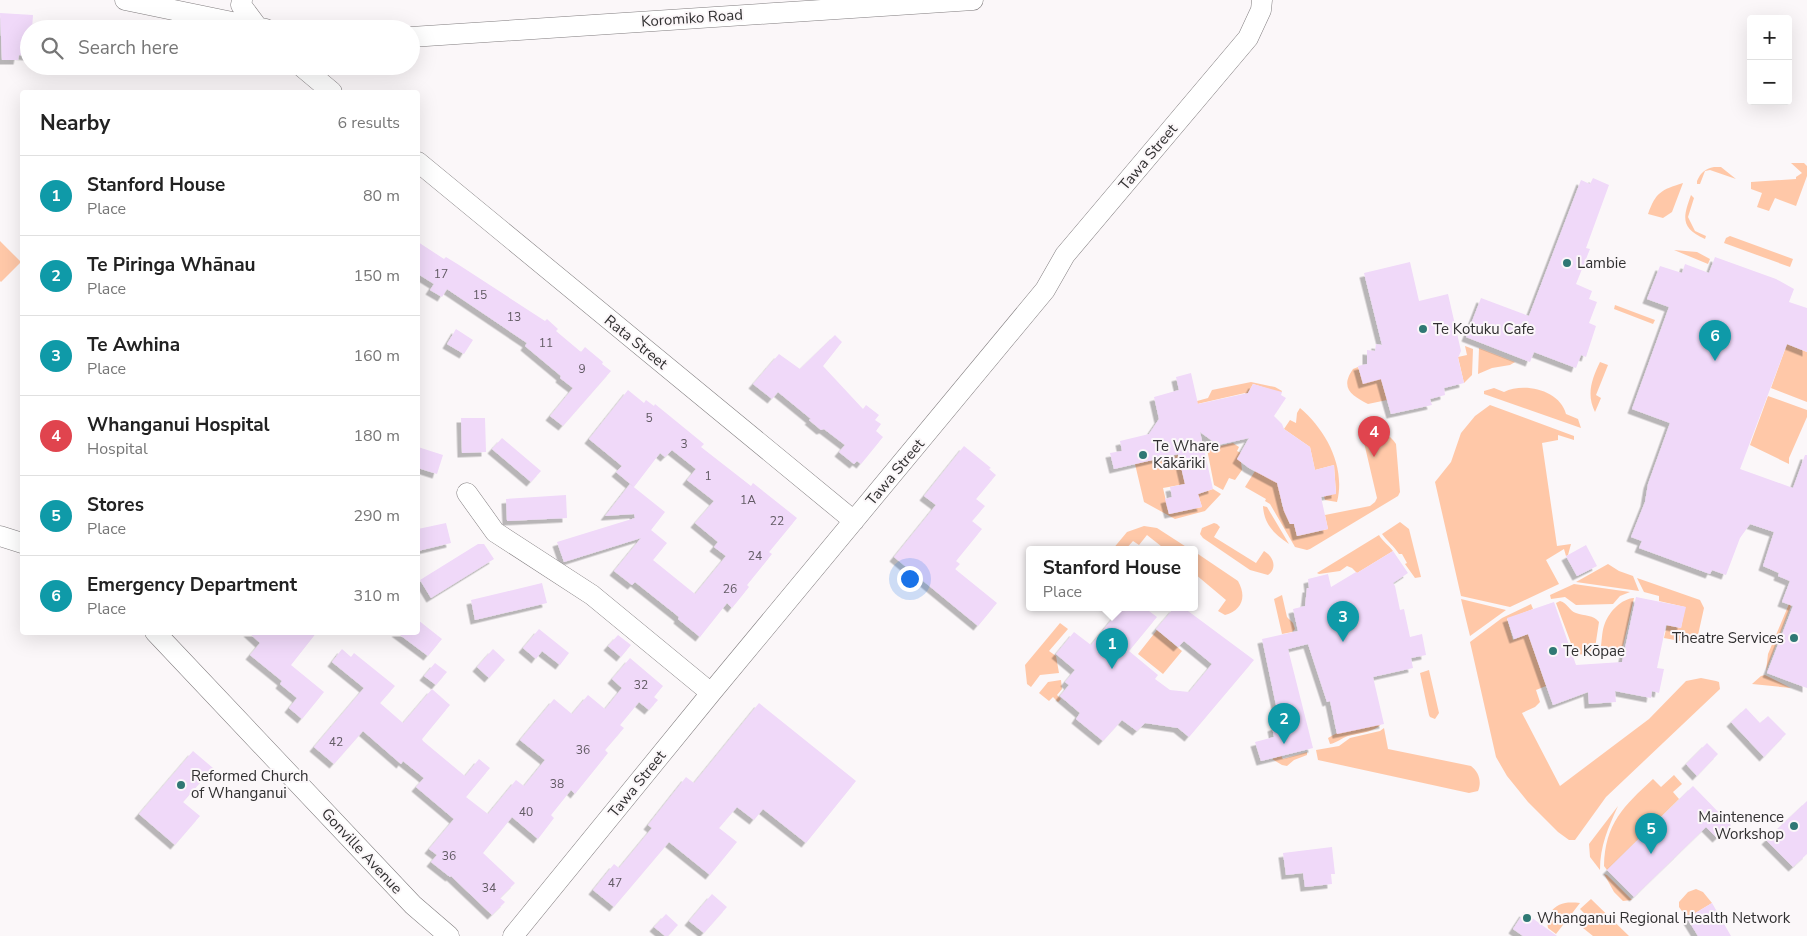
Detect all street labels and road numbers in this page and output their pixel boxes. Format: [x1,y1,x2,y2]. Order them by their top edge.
street label: Koromiko Road [640,4,744,32]
street label: Tawa Street [1114,119,1182,194]
street label: Rata Street [600,310,672,374]
street label: Tawa Street [861,434,929,509]
street label: Tawa Street [604,746,671,822]
street label: Gonville Avenue [317,804,407,898]

